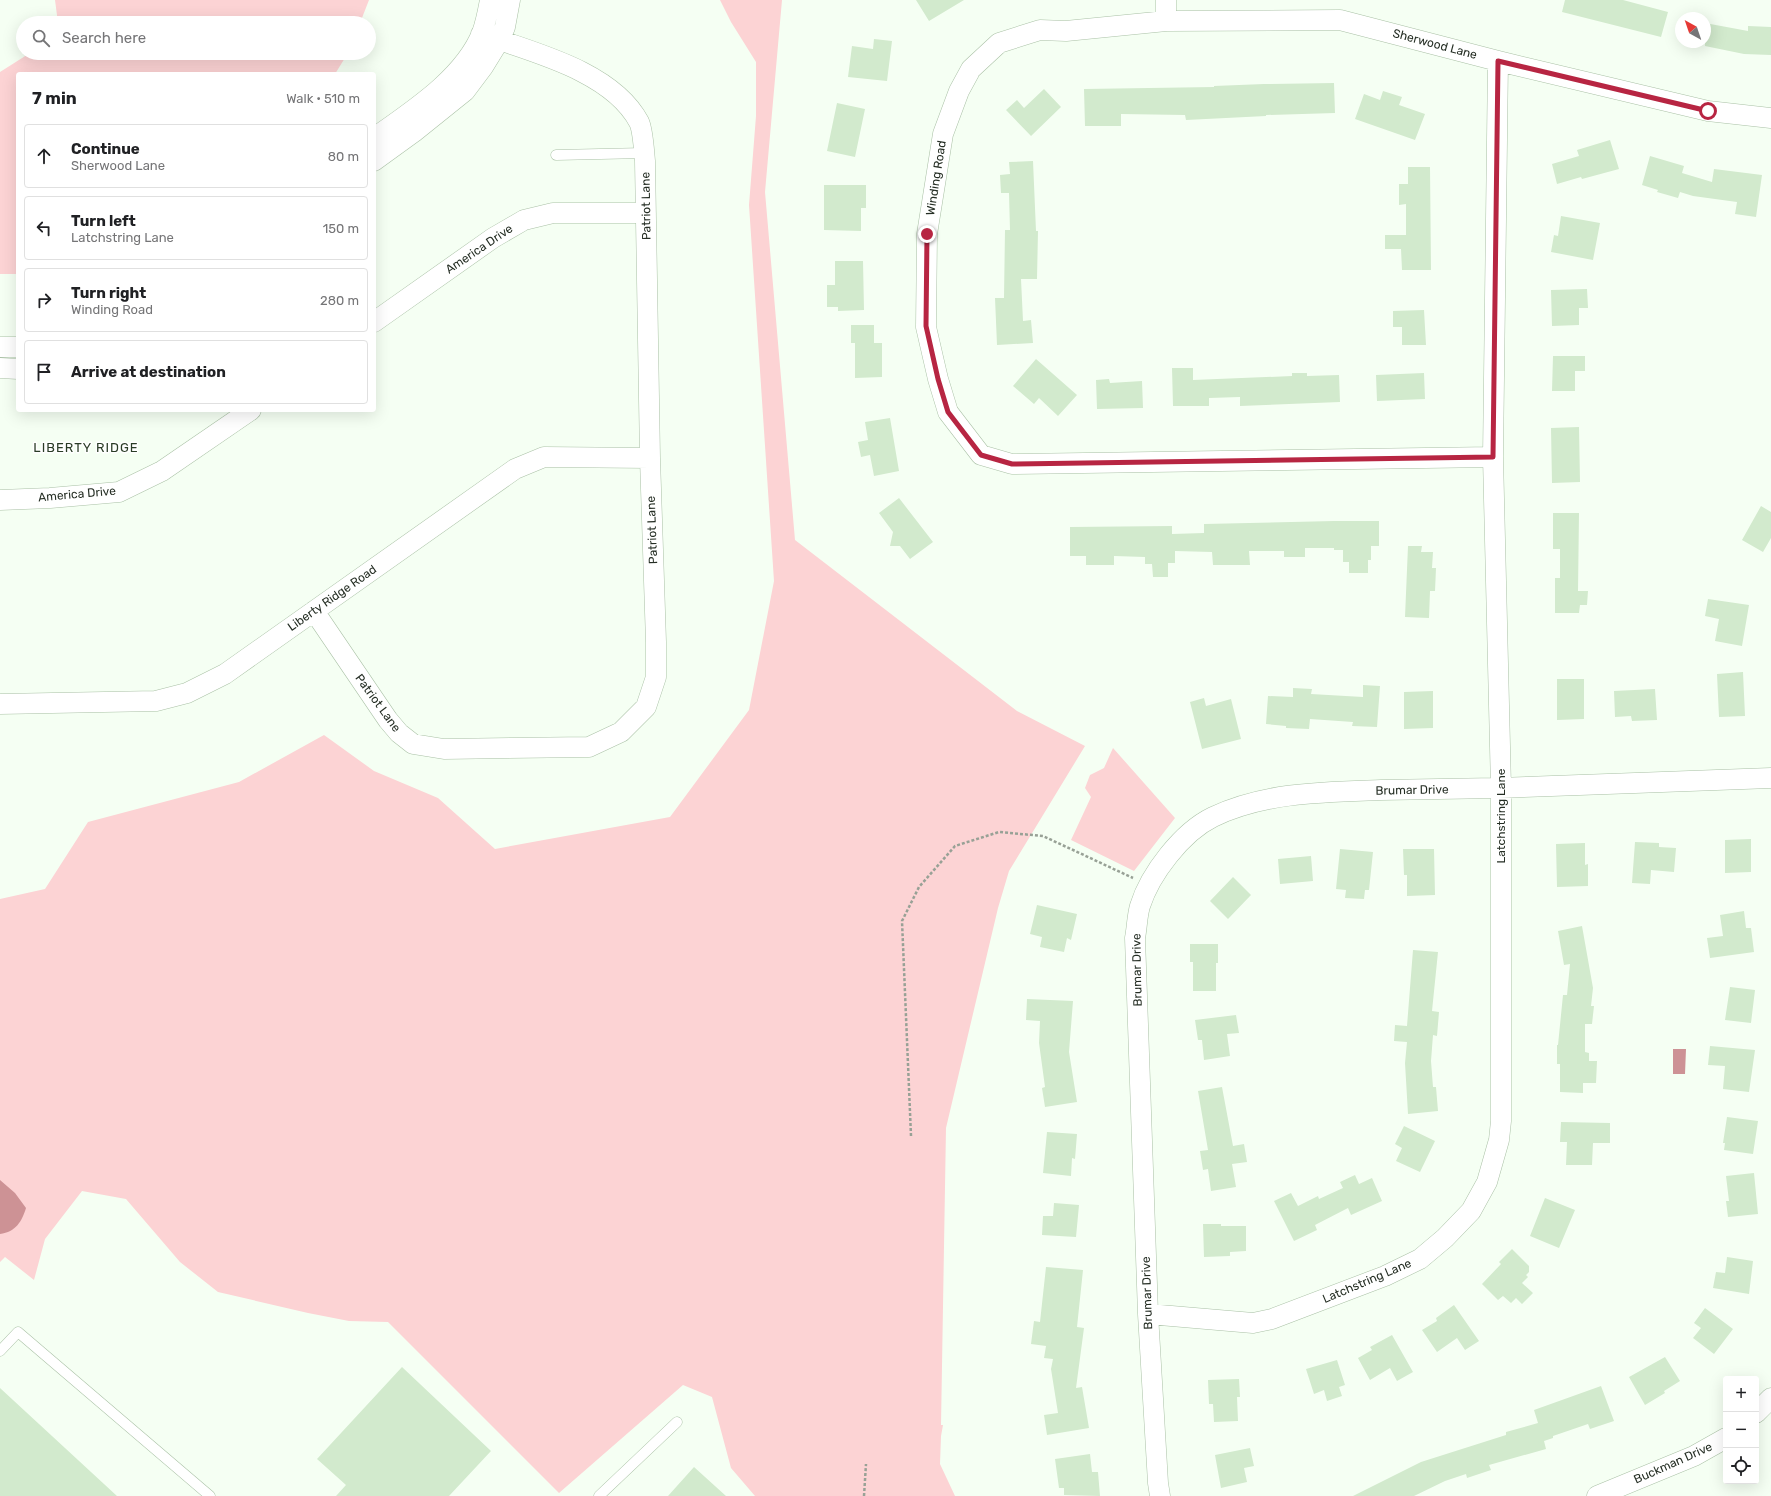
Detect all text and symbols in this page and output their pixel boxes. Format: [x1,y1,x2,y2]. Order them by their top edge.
north arrow [1675,12,1711,48]
search box [16,16,376,60]
street label: Sherwood Lane [1391,26,1479,62]
icon: search [30,27,52,49]
text: Search here [62,29,146,47]
text: 7 min [32,88,77,108]
text: Walk · 510 m [286,91,360,106]
route start [1699,102,1717,120]
text: Continue [71,140,140,158]
street label: Winding Road [923,140,949,216]
icon: ahead [33,145,55,167]
text: 80 m [328,149,359,164]
text: Sherwood Lane [71,158,165,173]
street label: Patriot Lane [638,172,654,240]
text: Turn left [71,212,136,230]
icon: left [33,217,55,239]
text: 150 m [323,221,359,236]
street label: America Drive [443,221,515,277]
route end [918,225,936,243]
text: Latchstring Lane [71,230,174,245]
text: Turn right [71,284,146,302]
icon: right [33,289,55,311]
text: 280 m [320,293,359,308]
text: Winding Road [71,302,153,317]
icon: arrive [33,361,55,383]
text: Arrive at destination [71,363,226,381]
district label: LIBERTY RIDGE [33,440,139,455]
street label: America Drive [38,484,117,504]
street label: Patriot Lane [644,495,660,564]
street label: Liberty Ridge Road [285,562,379,634]
street label: Patriot Lane [352,671,404,735]
street label: Latchstring Lane [1494,768,1508,863]
street label: Brumar Drive [1375,782,1449,798]
street label: Brumar Drive [1129,933,1145,1007]
street label: Brumar Drive [1139,1256,1155,1330]
street label: Latchstring Lane [1321,1256,1414,1306]
map controls [1723,1376,1759,1484]
button: + [1723,1376,1759,1412]
button: − [1723,1412,1759,1448]
street label: Buckman Drive [1632,1439,1715,1487]
button: locate [1723,1448,1759,1484]

